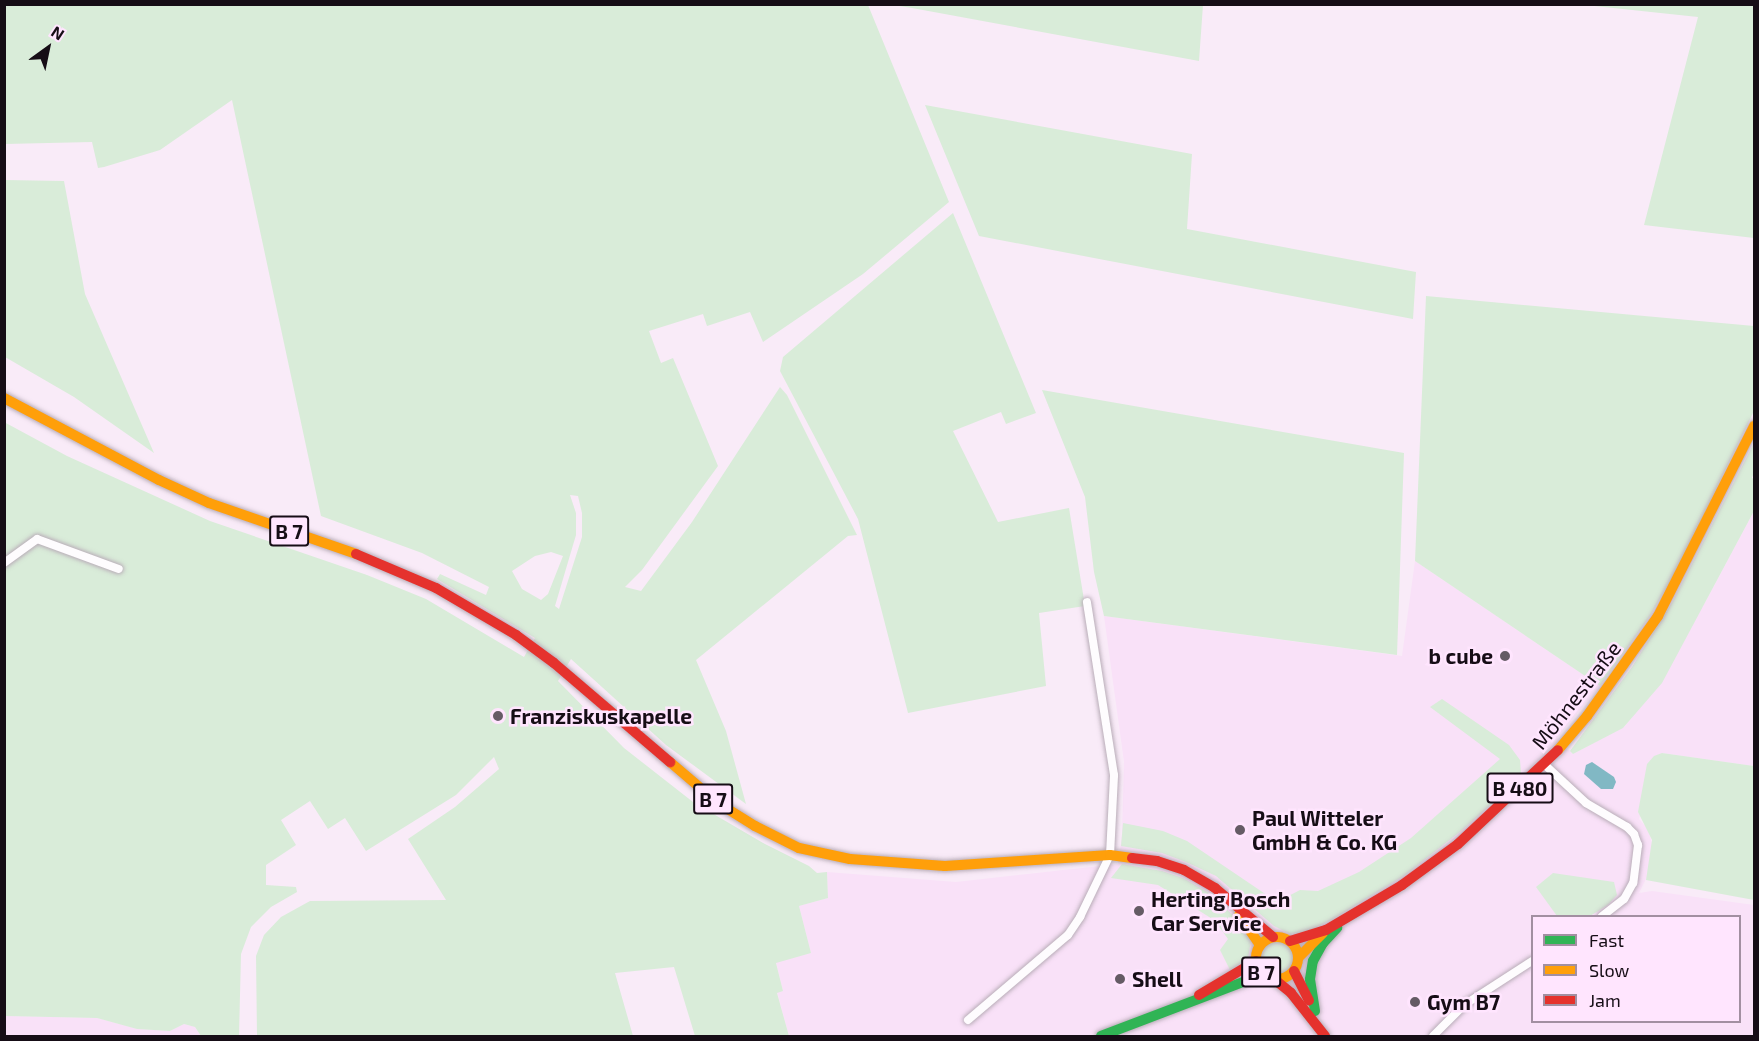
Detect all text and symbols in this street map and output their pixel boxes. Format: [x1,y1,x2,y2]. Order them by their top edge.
north arrow [18,18,78,78]
text: N [48,21,68,44]
road number: B 7 [268,514,310,548]
street label: Möhnestraße [1526,636,1626,754]
place label: b cube [1429,643,1493,669]
marker: b cube [1498,649,1512,663]
place label: Franziskuskapelle [510,703,692,729]
marker: Franziskuskapelle [491,709,505,723]
road number: B 480 [1486,771,1555,805]
road number: B 7 [692,782,734,816]
place label: Paul Witteler GmbH & Co. KG [1252,805,1397,855]
marker: Paul Witteler GmbH & Co. KG [1233,823,1247,837]
place label: Herting Bosch Car Service [1151,886,1290,936]
marker: Herting Bosch Car Service [1132,904,1146,918]
legend [1531,915,1741,1023]
text: Fast [1589,929,1624,951]
road number: B 7 [1240,955,1282,989]
text: Slow [1589,959,1629,981]
place label: Shell [1132,966,1183,992]
marker: Shell [1113,972,1127,986]
place label: Gym B7 [1427,989,1500,1015]
text: Jam [1589,989,1621,1011]
marker: Gym B7 [1408,995,1422,1009]

